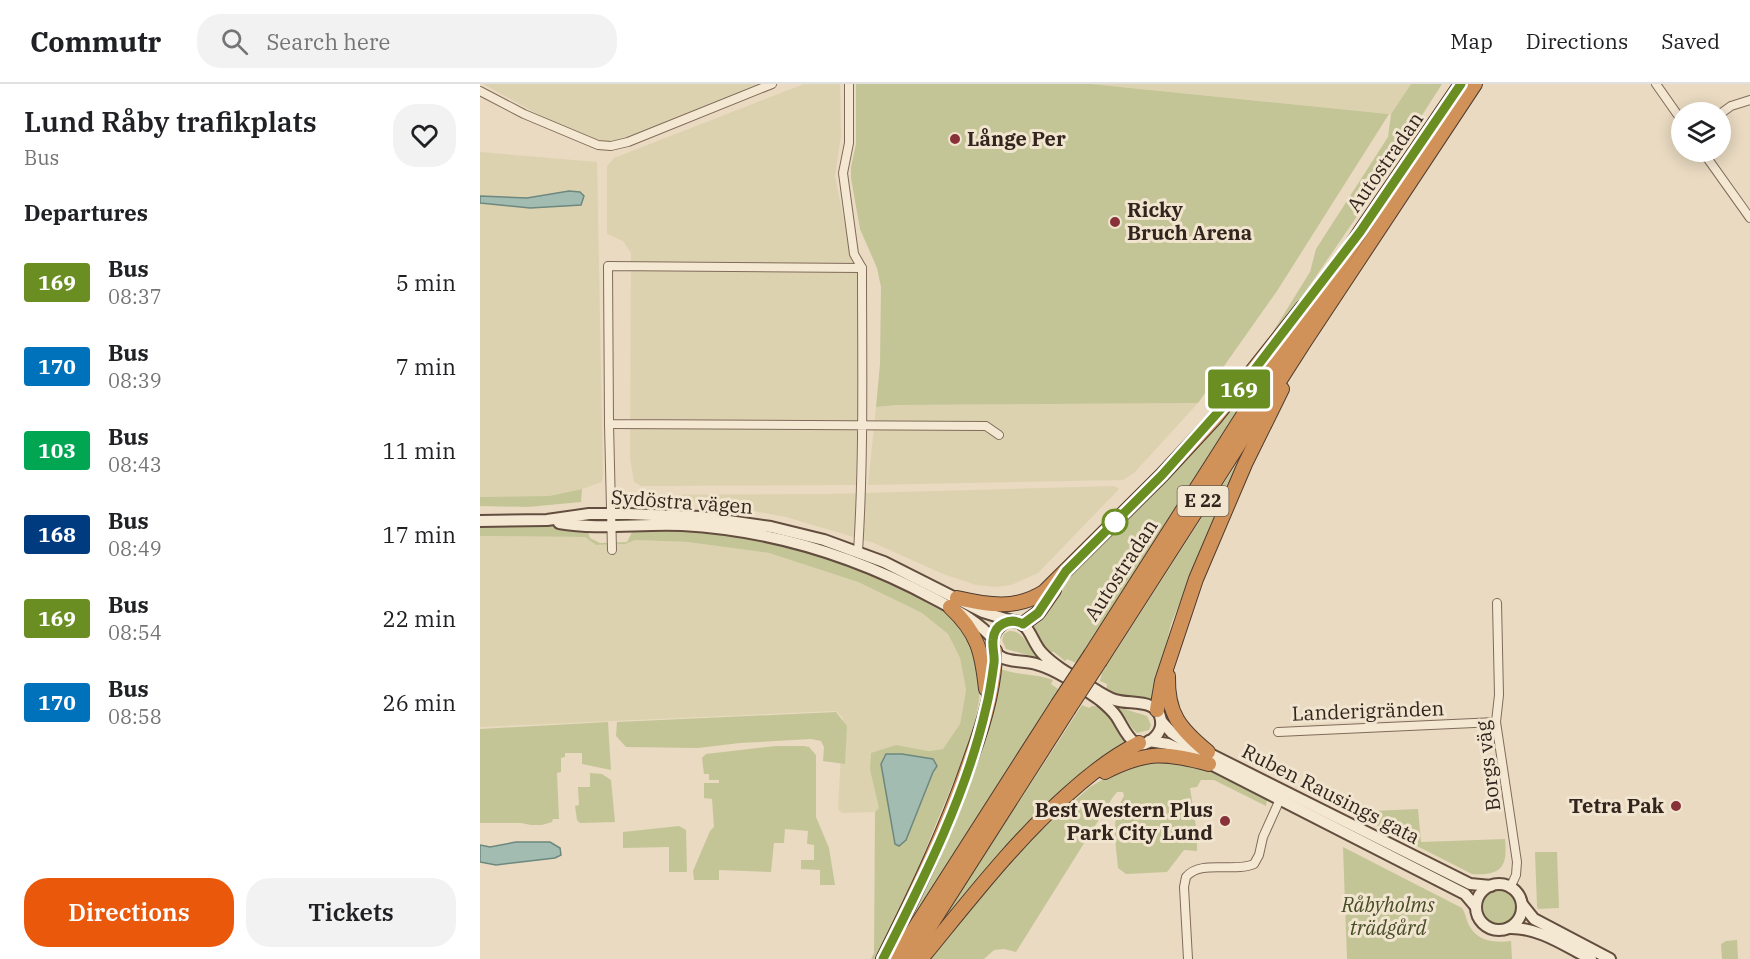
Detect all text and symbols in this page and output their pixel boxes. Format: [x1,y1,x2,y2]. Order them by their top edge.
search box [197,14,617,68]
text: Commutr [30,23,161,60]
icon: search [218,25,251,58]
text: Search here [266,27,390,56]
text: Map [1450,27,1493,55]
text: Directions [1526,27,1628,55]
text: Saved [1661,27,1720,55]
map controls [1671,102,1731,162]
button: layers [1671,102,1731,162]
text: Lund Råby trafikplats [24,103,317,140]
button: heart [393,104,456,167]
street label: Autostradan [1340,106,1429,217]
place label: Långe Per [967,125,1066,152]
marker: Långe Per [948,132,962,146]
text: Bus [24,144,59,171]
place label: Ricky Bruch Arena [1127,196,1252,246]
text: Departures [24,198,148,227]
marker: Ricky Bruch Arena [1108,215,1122,229]
text: Bus [108,254,149,283]
text: 169 [38,268,76,296]
text: 5 min [396,268,456,297]
text: 08:37 [108,283,162,310]
text: Bus [108,338,149,367]
text: 170 [38,352,76,380]
text: 7 min [396,352,456,381]
text: 08:39 [108,367,162,394]
line badge: 169 [1204,370,1274,408]
text: 169 [1220,375,1258,403]
text: Bus [108,422,149,451]
text: 103 [38,436,76,464]
text: 11 min [383,436,456,465]
text: 08:43 [108,451,162,478]
street label: Sydöstra vägen [610,483,754,520]
road number: E 22 [1178,486,1228,516]
text: Bus [108,506,149,535]
unlabelled marker [1102,509,1128,535]
street label: Autostradan [1078,513,1164,626]
text: 168 [38,520,76,548]
text: 17 min [383,520,456,549]
text: 08:49 [108,535,162,562]
text: Bus [108,590,149,619]
text: 169 [38,604,76,632]
text: 22 min [383,604,456,633]
text: 08:54 [108,619,162,646]
text: Bus [108,674,149,703]
text: 170 [38,688,76,716]
text: 26 min [383,688,456,717]
street label: Landerigränden [1291,694,1445,727]
text: 08:58 [108,703,162,730]
street label: Borgs väg [1469,719,1506,813]
street label: Ruben Rausings gata [1238,737,1425,850]
place label: Tetra Pak [1569,792,1665,819]
place label: Best Western Plus Park City Lund [1035,796,1213,846]
marker: Tetra Pak [1669,799,1683,813]
marker: Best Western Plus Park City Lund [1218,814,1232,828]
button: Directions [24,878,234,947]
button: Tickets [246,878,456,947]
park label: Råbyholms trädgård [1340,891,1435,941]

